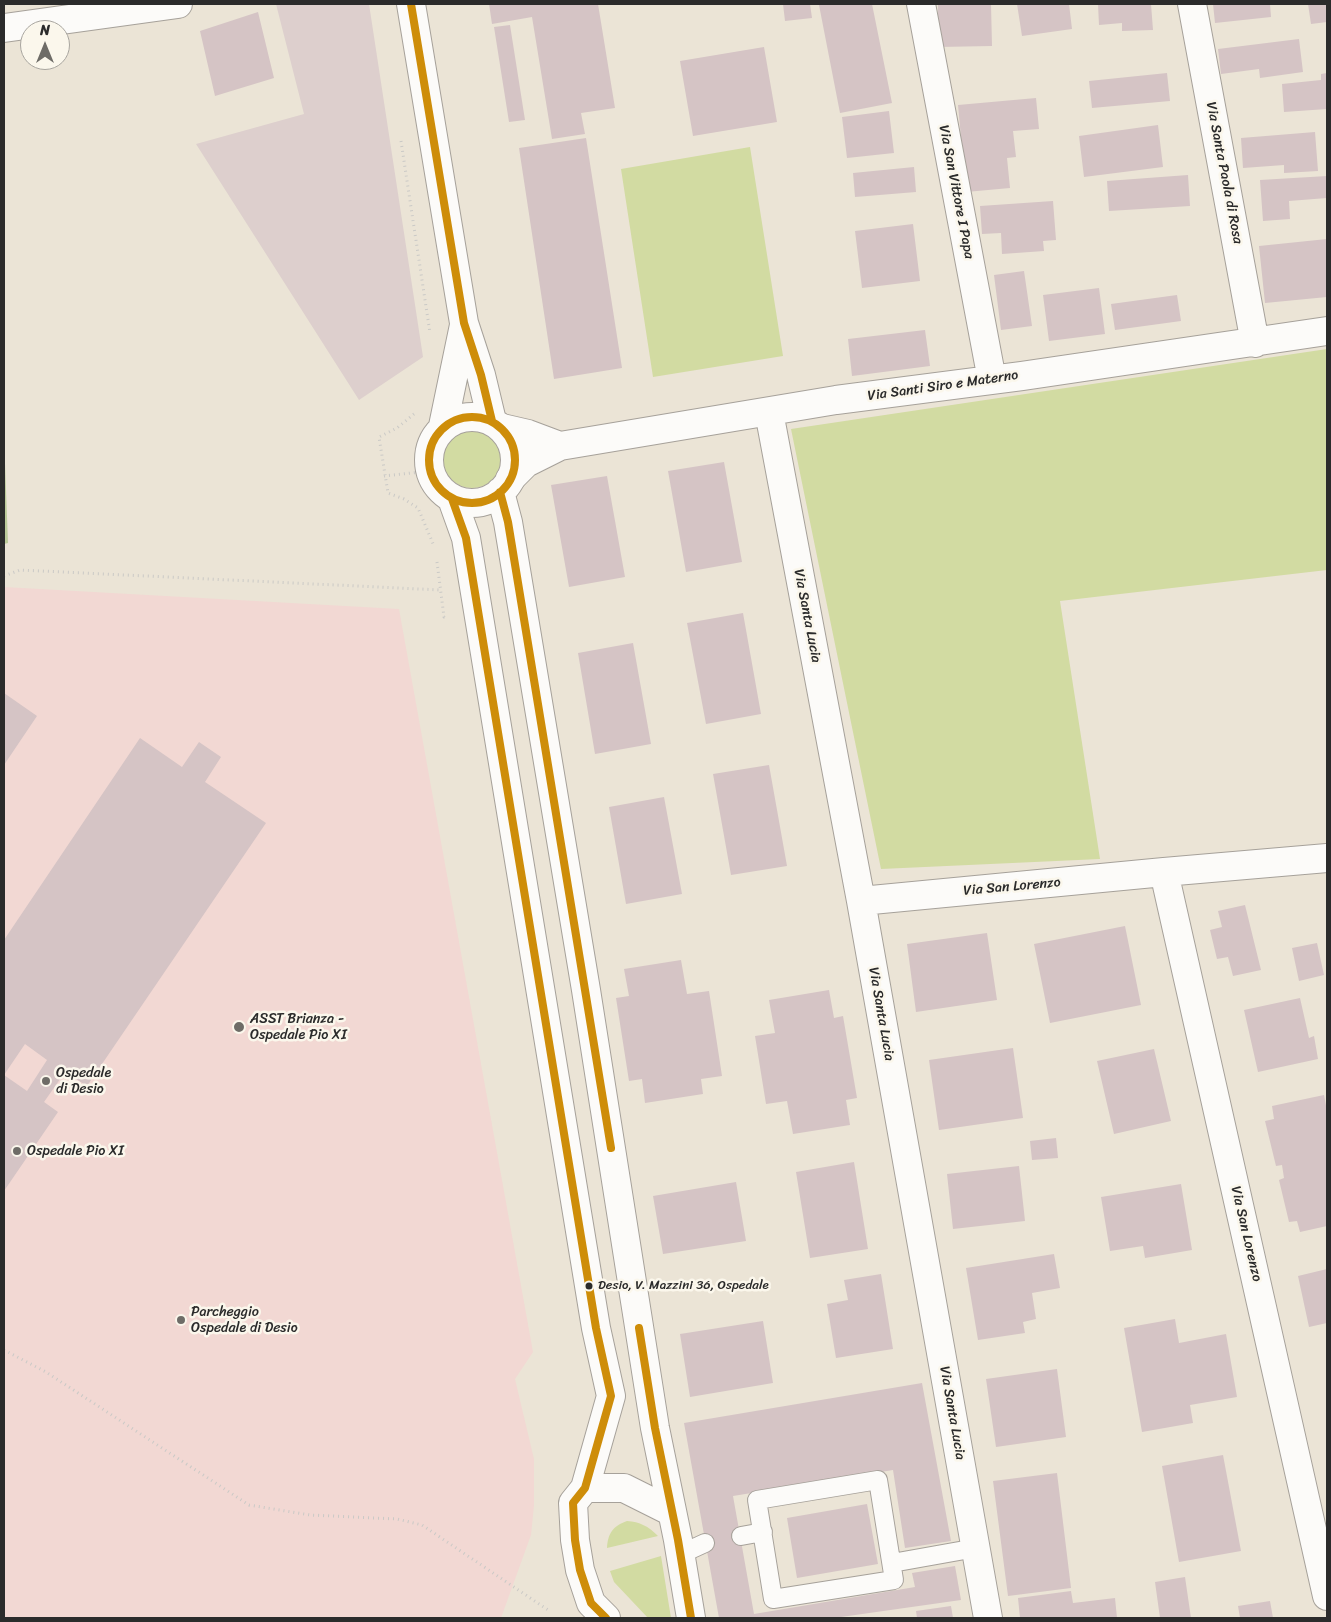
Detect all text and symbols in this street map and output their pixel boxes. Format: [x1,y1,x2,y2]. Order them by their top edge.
text: N [40,18,50,43]
north arrow [20,20,70,70]
street label: Via Santa Paola di Rosa [1202,101,1246,245]
street label: Via San Vittore I Papa [935,124,977,260]
street label: Via Santi Siro e Materno [867,367,1019,405]
street label: Via Santa Lucia [790,568,824,664]
street label: Via San Lorenzo [963,874,1061,900]
street label: Via Santa Lucia [864,966,898,1062]
place label: ASST Brianza - Ospedale Pio XI [250,1011,347,1044]
marker: ASST Brianza - Ospedale Pio XI [232,1020,246,1034]
place label: Ospedale di Desio [56,1065,111,1098]
marker: Ospedale di Desio [40,1075,52,1087]
place label: Ospedale Pio XI [27,1143,124,1159]
marker: Ospedale Pio XI [11,1145,23,1157]
street label: Via San Lorenzo [1227,1185,1265,1283]
place label: Desio, V. Mazzini 36, Ospedale [598,1278,769,1294]
marker: Desio, V. Mazzini 36, Ospedale [584,1281,594,1291]
place label: Parcheggio Ospedale di Desio [191,1304,298,1336]
marker: Parcheggio Ospedale di Desio [175,1314,187,1326]
street label: Via Santa Lucia [935,1365,969,1461]

